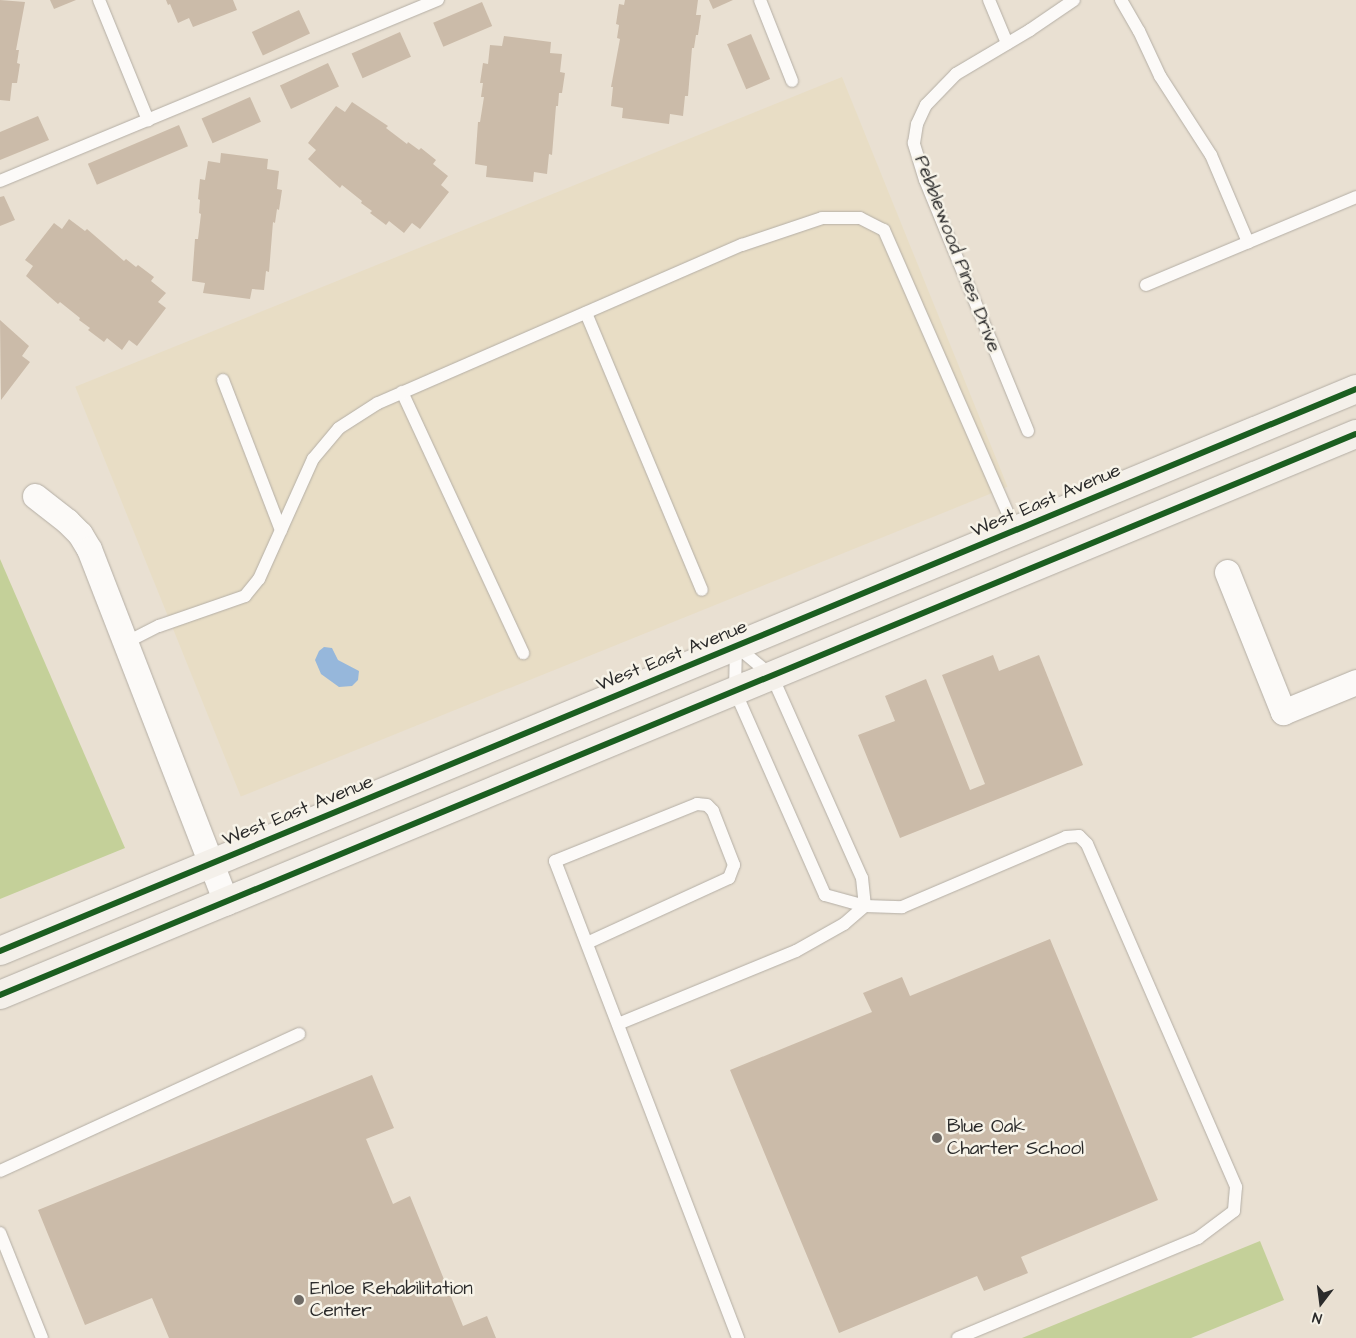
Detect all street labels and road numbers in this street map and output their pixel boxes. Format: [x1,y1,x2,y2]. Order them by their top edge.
street label: Pebblewood Pines Drive [909,152,1005,356]
street label: West East Avenue [968,459,1124,543]
street label: West East Avenue [593,615,751,697]
street label: West East Avenue [219,770,377,852]

